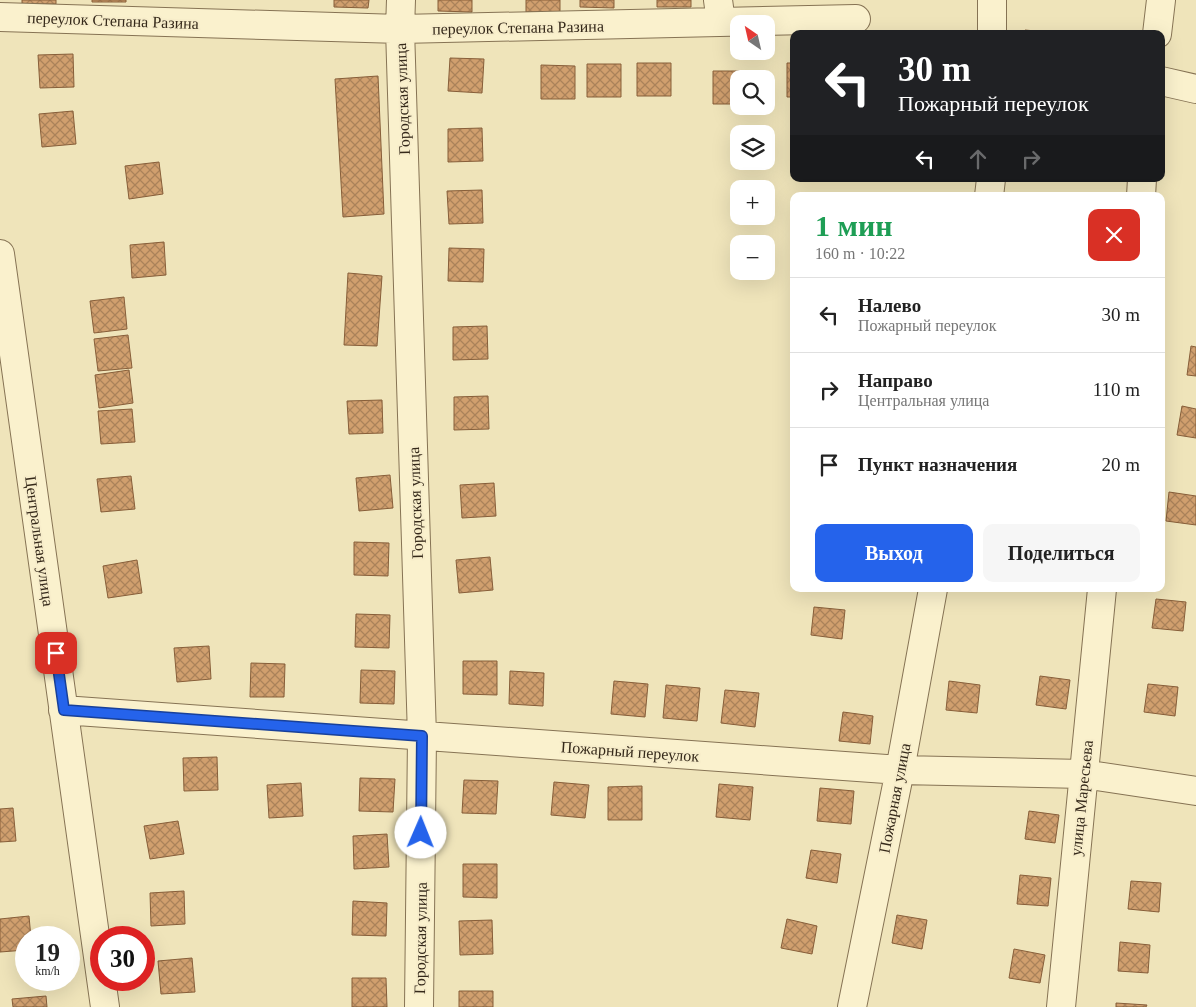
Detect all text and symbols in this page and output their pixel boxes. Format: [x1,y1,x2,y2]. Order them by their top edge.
street label: переулок Степана Разина [27,9,199,33]
north arrow [730,15,775,60]
map controls [730,15,775,280]
street label: переулок Степана Разина [432,18,604,38]
street label: Городская улица [392,43,414,155]
icon: left [815,50,880,115]
text: 30 m [898,50,971,89]
button: search [730,70,775,115]
text: Пожарный переулок [898,91,1089,116]
button: layers [730,125,775,170]
icon: left [911,145,939,173]
icon: ahead [964,145,992,173]
icon: right [1017,145,1045,173]
button: + [730,180,775,225]
text: 1 мин [815,209,893,242]
button: close [1088,209,1140,261]
button: − [730,235,775,280]
text: 160 m · 10:22 [815,245,905,262]
text: Налево [858,295,921,316]
icon: left [815,301,843,329]
text: 30 m [1101,304,1140,325]
text: Пожарный переулок [858,317,997,334]
text: Направо [858,370,933,391]
icon: right [815,376,843,404]
text: 110 m [1093,379,1140,400]
text: Центральная улица [858,392,989,409]
street label: Городская улица [405,447,427,559]
icon: arrive [815,451,843,479]
text: Пункт назначения [858,454,1017,475]
text: 20 m [1101,454,1140,475]
street label: Центральная улица [21,475,57,607]
button: Выход [815,524,973,582]
button: Поделиться [983,524,1140,582]
pin [35,632,77,674]
icon: arrive [42,639,70,667]
street label: Пожарный переулок [560,738,700,766]
street label: улица Маресьева [1067,739,1097,857]
street label: Пожарная улица [875,742,914,855]
position arrow [394,806,446,858]
street label: Городская улица [411,882,431,994]
speed limit sign: 30 [90,926,155,991]
text: 19 [35,939,60,966]
text: km/h [35,964,60,978]

